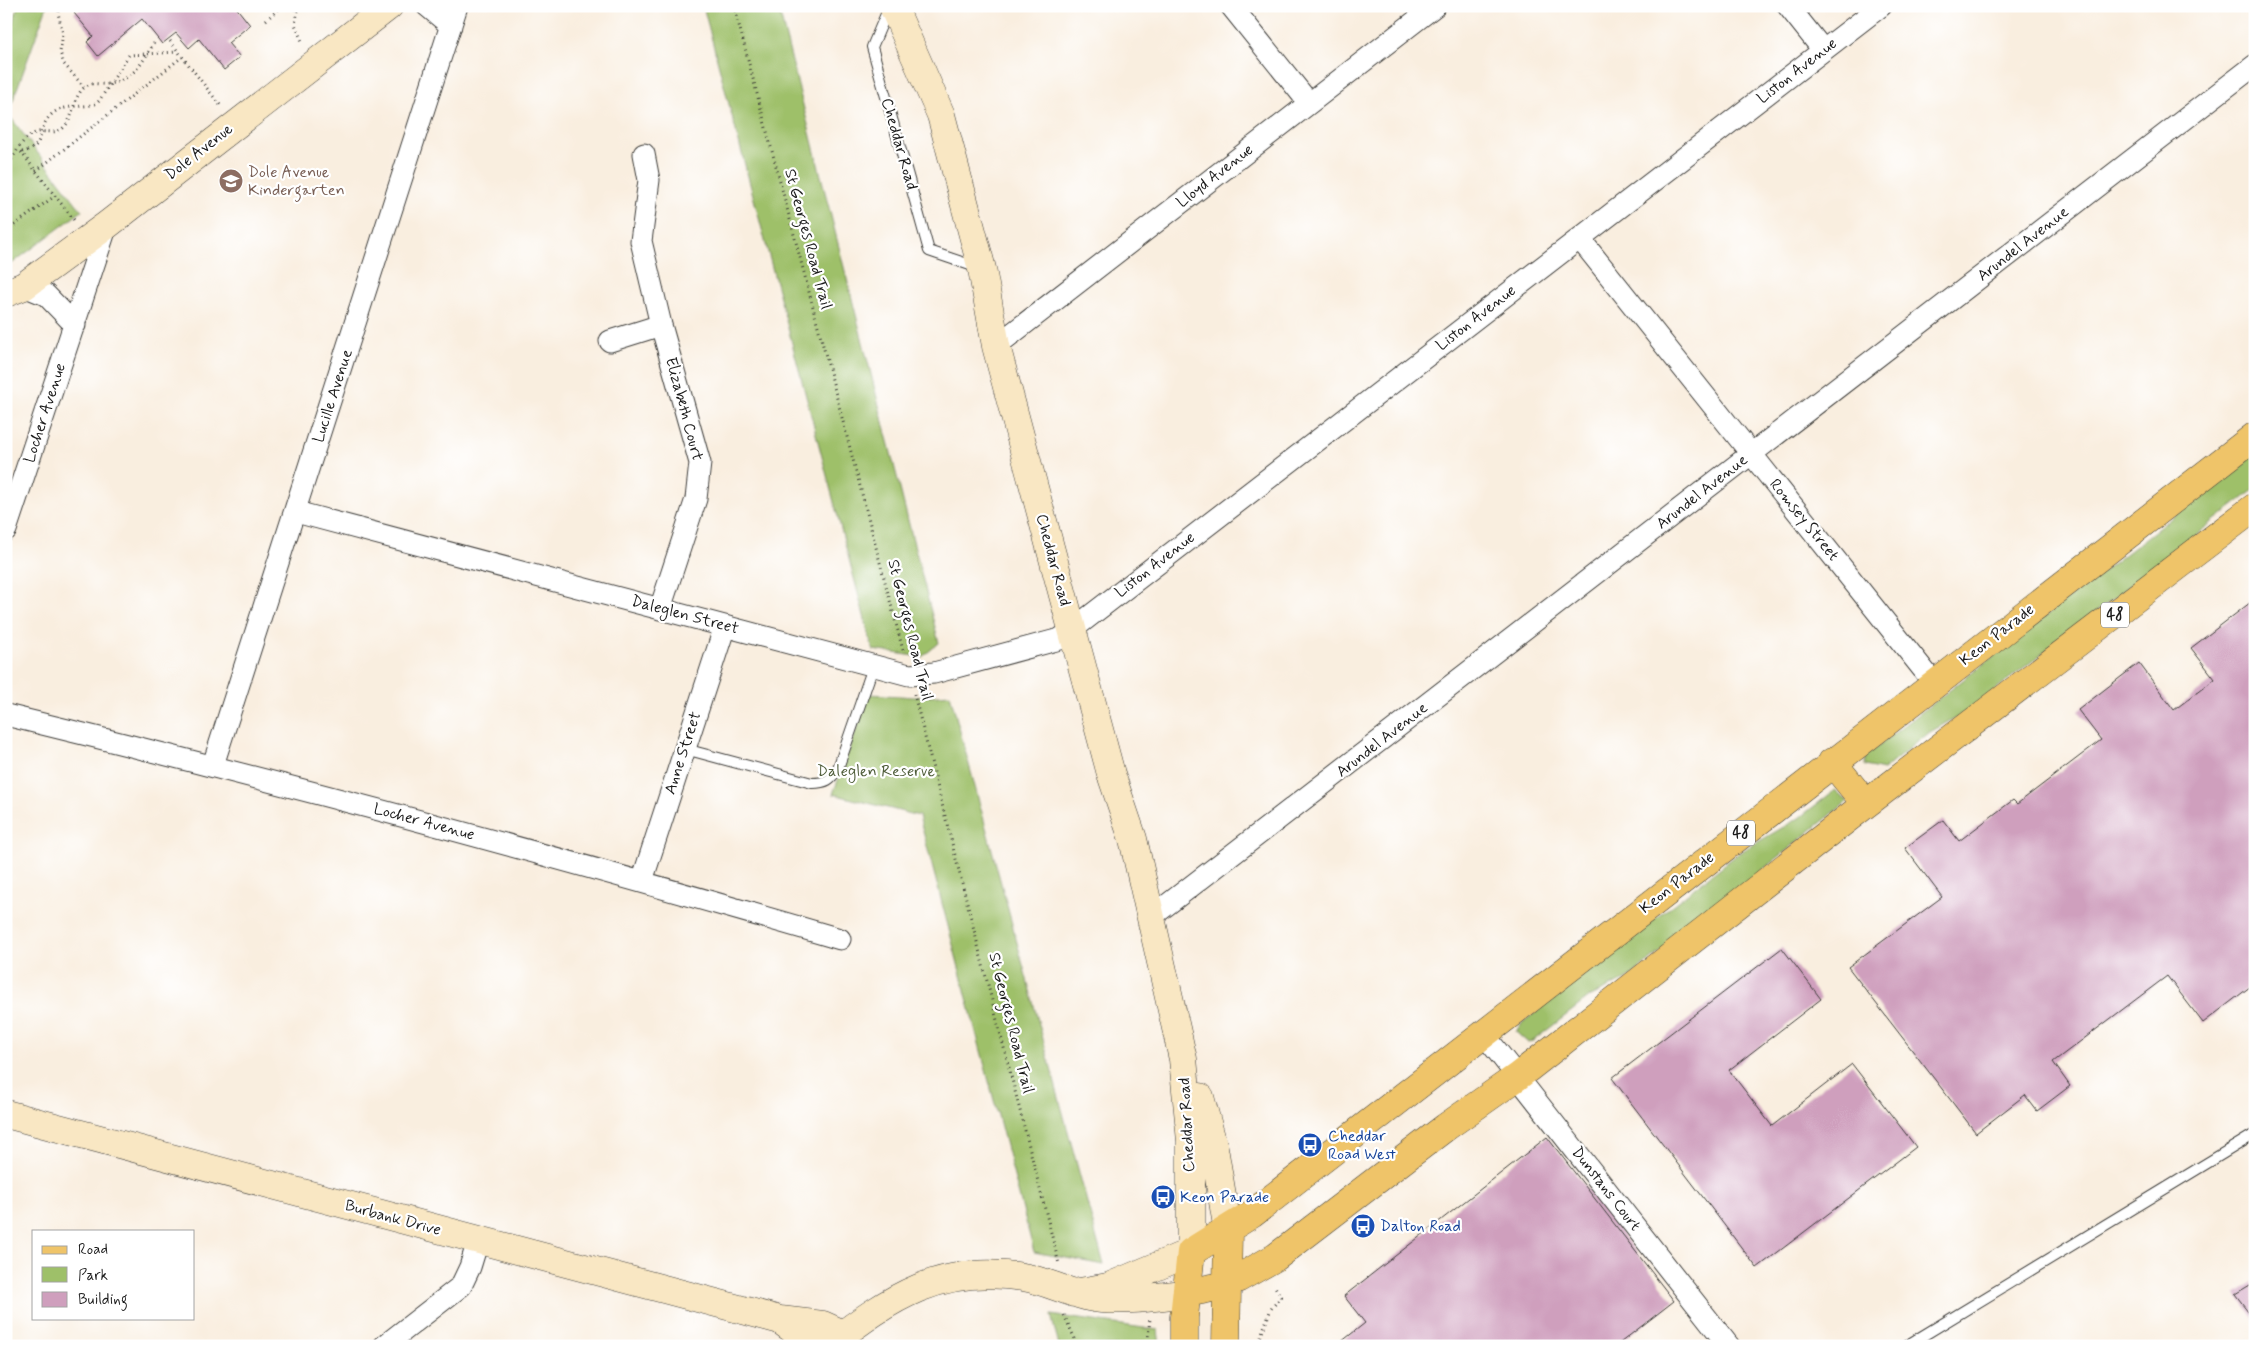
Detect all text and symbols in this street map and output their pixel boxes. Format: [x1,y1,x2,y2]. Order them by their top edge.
street label: Liston Avenue [1753,33,1841,109]
street label: Cheddar Road [876,96,922,192]
street label: Dole Avenue [161,118,238,185]
street label: Lloyd Avenue [1172,139,1258,213]
place label: Dole Avenue Kindergarten [248,162,345,202]
street label: St Georges Road Trail [778,167,837,312]
school or university icon: Dole Avenue Kindergarten [218,168,244,194]
street label: Arundel Avenue [1973,202,2073,286]
street label: Liston Avenue [1432,280,1520,356]
street label: Lucille Avenue [308,347,358,445]
street label: Elizabeth Court [660,355,708,464]
street label: Locher Avenue [19,360,71,466]
street label: Arundel Avenue [1652,450,1752,534]
street label: Romsey Street [1764,475,1844,565]
street label: Cheddar Road [1031,512,1075,608]
street label: Liston Avenue [1111,527,1199,603]
street label: St Georges Road Trail [881,557,938,703]
street label: Daleglen Street [629,591,742,641]
street label: Keon Parade [1955,599,2039,671]
road number: 48 [2101,602,2129,628]
street label: Arundel Avenue [1332,698,1432,782]
street label: Anne Street [660,709,706,797]
park label: Daleglen Reserve [817,761,935,783]
street label: Locher Avenue [371,798,477,846]
road number: 48 [1727,820,1755,846]
street label: Keon Parade [1635,847,1719,919]
street label: St Georges Road Trail [982,950,1039,1096]
street label: Cheddar Road [1174,1077,1200,1173]
place label: Cheddar Road West [1328,1126,1396,1165]
bus stop icon: Cheddar Road West [1297,1132,1323,1158]
street label: Dunstans Court [1567,1143,1645,1235]
bus stop icon: Keon Parade [1150,1184,1176,1210]
place label: Keon Parade [1180,1187,1269,1208]
street label: Burbank Drive [343,1195,443,1241]
bus stop icon: Dalton Road [1350,1213,1376,1239]
place label: Dalton Road [1380,1216,1461,1237]
legend [32,1230,195,1320]
text: Road [78,1240,108,1260]
text: Park [78,1266,108,1286]
text: Building [78,1290,128,1311]

